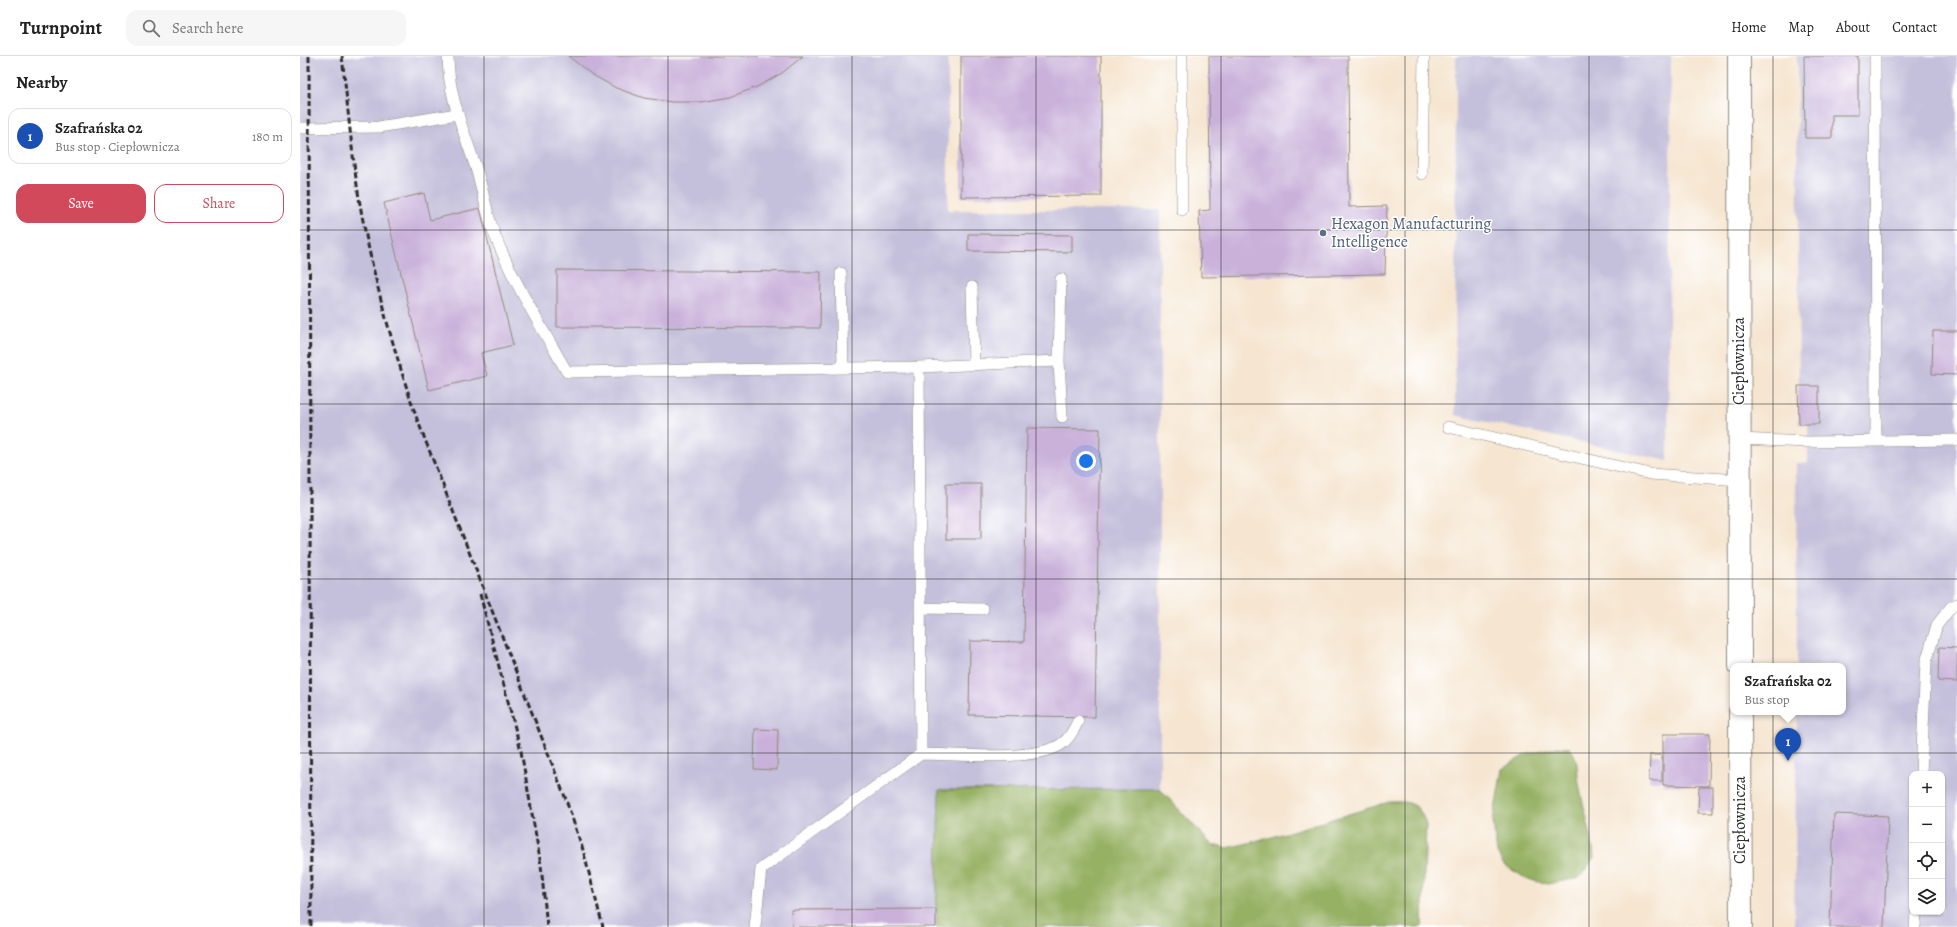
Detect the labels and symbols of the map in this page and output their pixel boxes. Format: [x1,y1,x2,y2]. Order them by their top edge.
place label: Hexagon Manufacturing Intelligence [1331,213,1491,253]
marker: Hexagon Manufacturing Intelligence [1318,228,1328,238]
street label: Ciepłownicza [1728,316,1750,405]
your location [1076,451,1096,471]
pin: 1 [1775,728,1801,761]
street label: Ciepłownicza [1729,775,1751,864]

